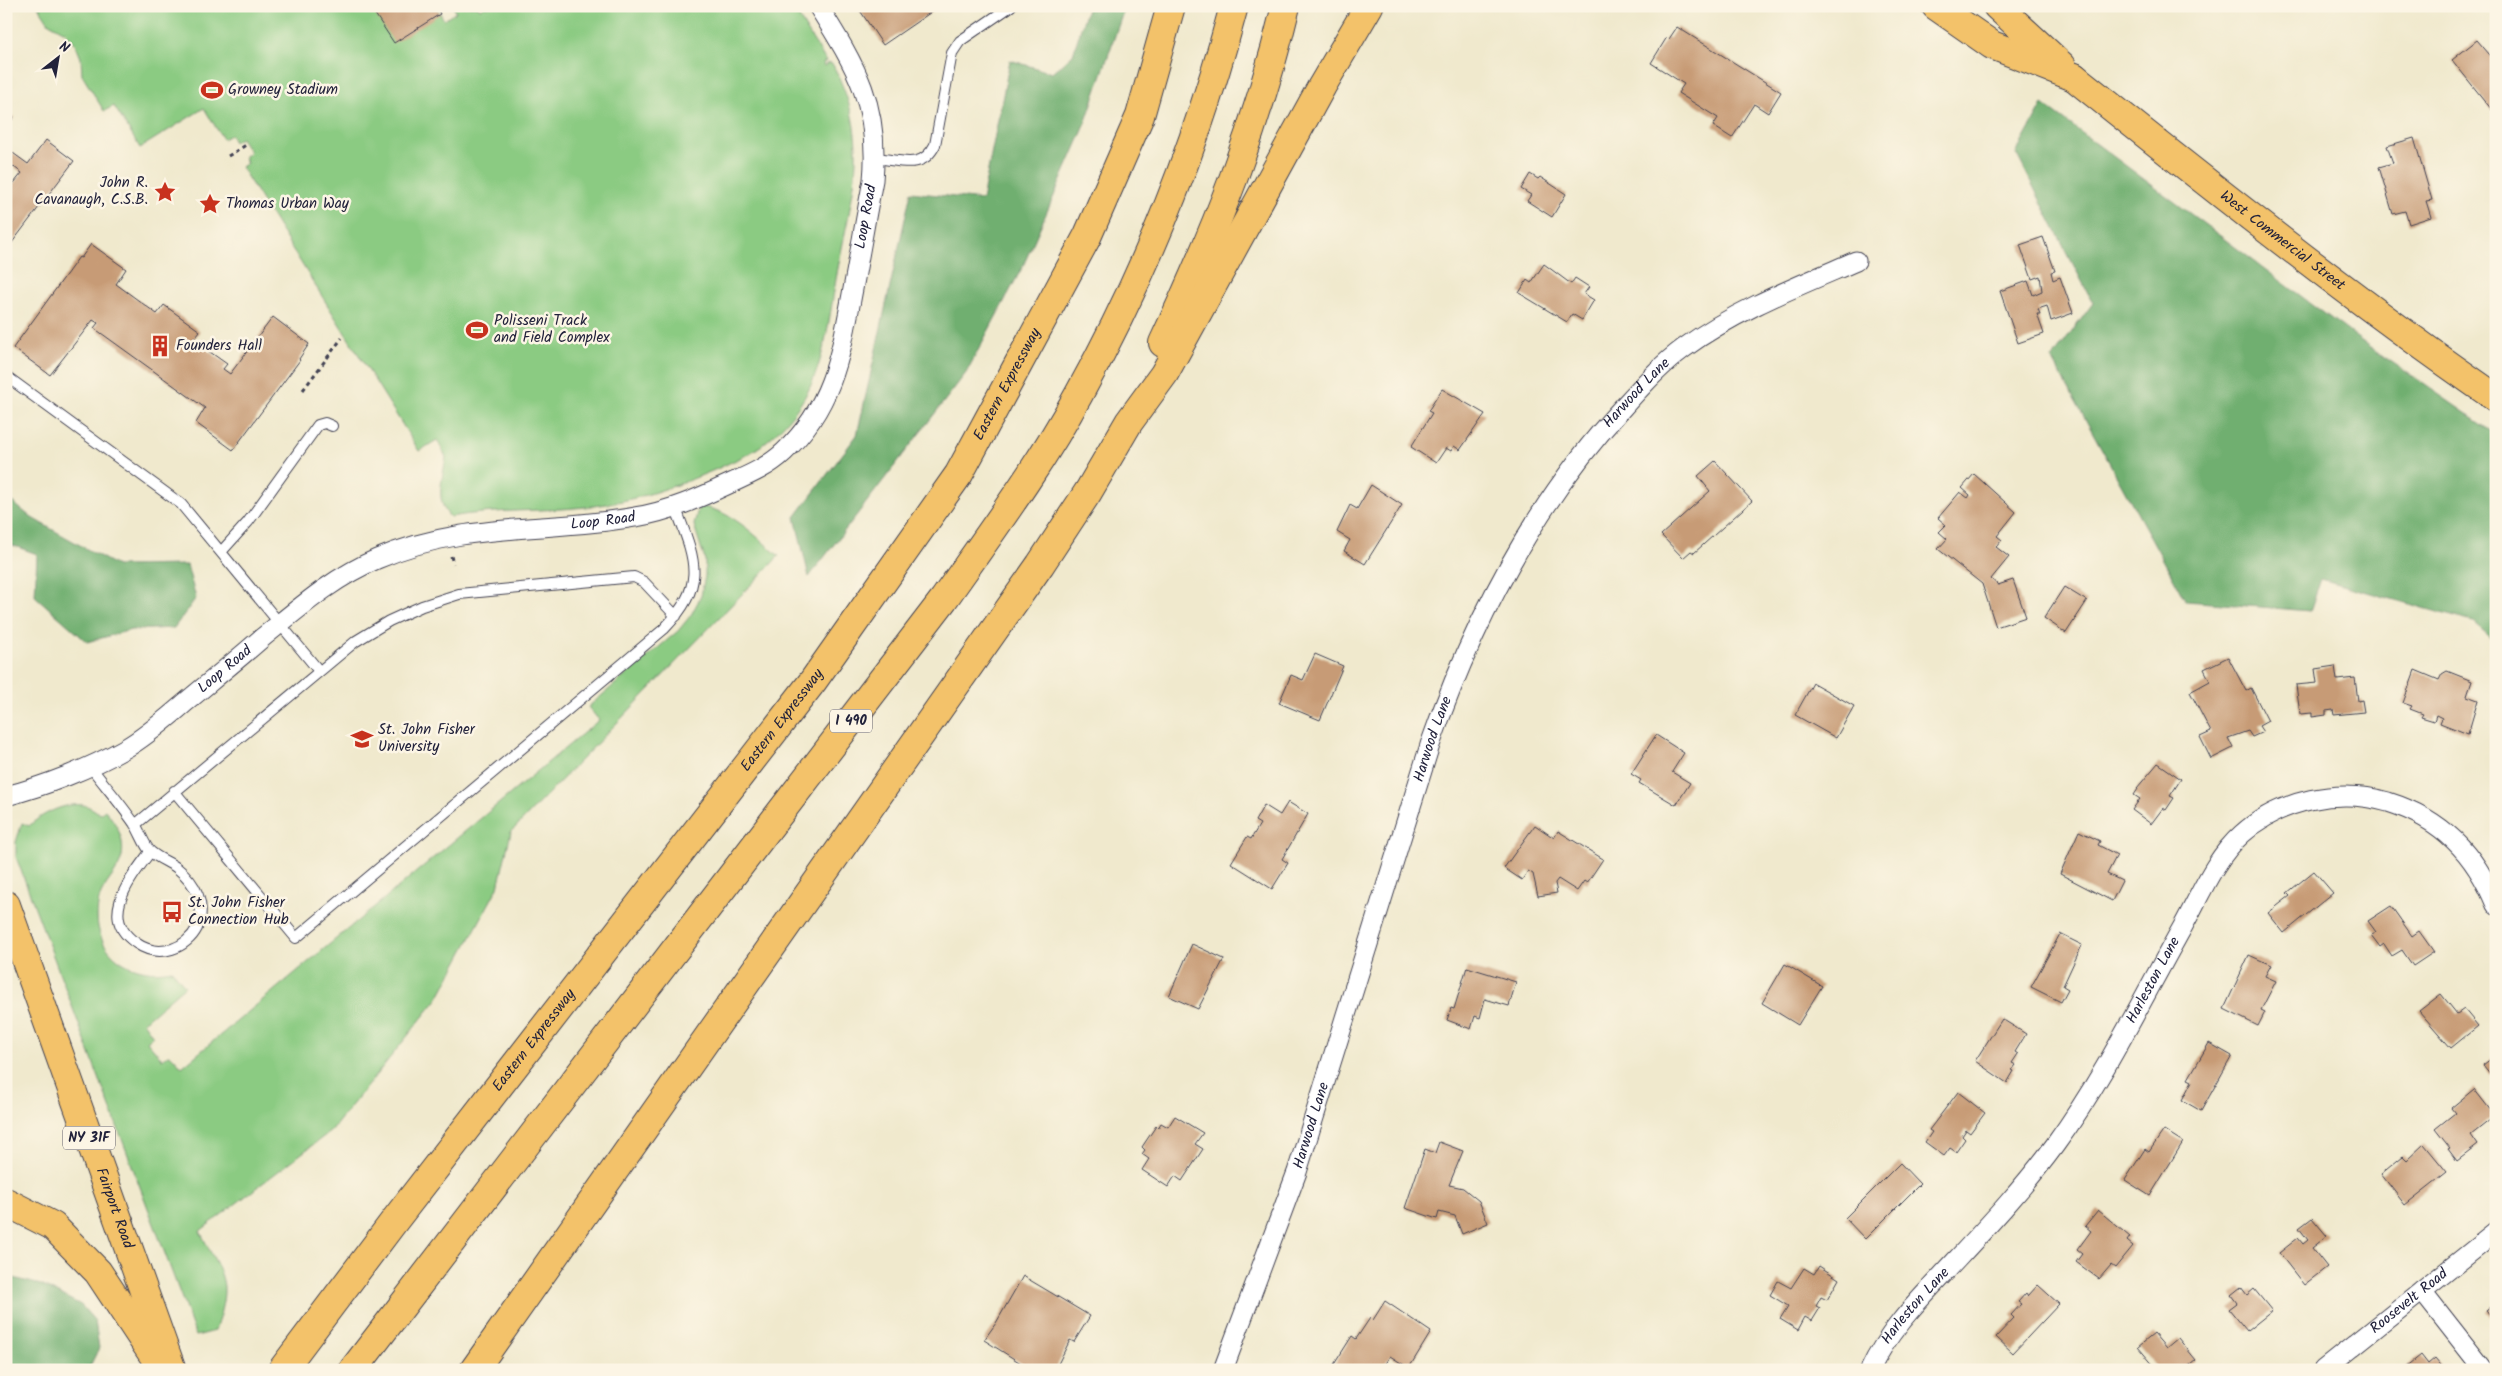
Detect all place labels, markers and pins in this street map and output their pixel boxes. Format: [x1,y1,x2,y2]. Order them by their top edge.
sports icon: Growney Stadium [199,77,225,103]
place label: Growney Stadium [228,78,338,102]
place label: John R. Cavanaugh, C.S.B. [35,171,148,212]
place icon: John R. Cavanaugh, C.S.B. [152,179,178,205]
place icon: Thomas Urban Way [197,191,223,217]
place label: Thomas Urban Way [226,192,350,216]
place label: Polisseni Track and Field Complex [494,309,610,350]
sports icon: Polisseni Track and Field Complex [464,317,490,343]
building icon: Founders Hall [147,333,173,359]
place label: Founders Hall [176,334,262,358]
place label: St. John Fisher University [378,718,476,759]
school or university icon: St. John Fisher University [349,726,375,752]
place label: St. John Fisher Connection Hub [188,891,289,932]
bus stop icon: St. John Fisher Connection Hub [159,899,185,925]

